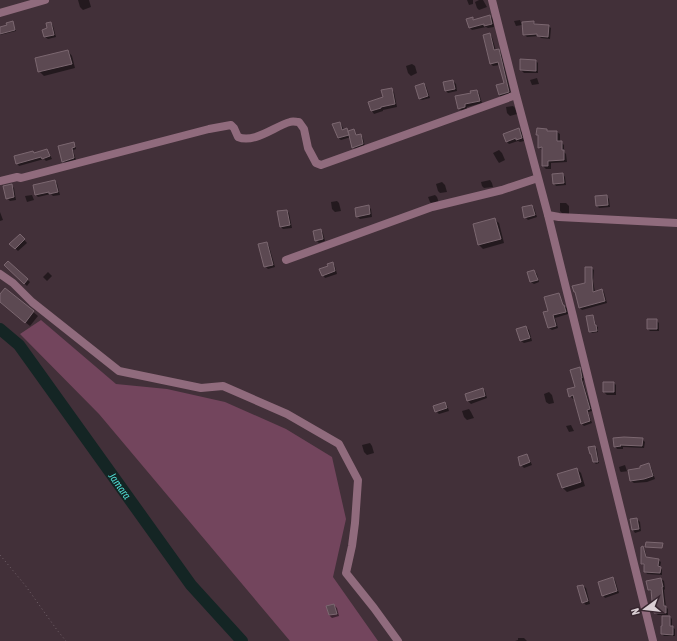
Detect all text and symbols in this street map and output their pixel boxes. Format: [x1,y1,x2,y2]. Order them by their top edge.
water label: Jamara [106,469,133,501]
north arrow [625,589,665,629]
text: N [629,607,642,616]

